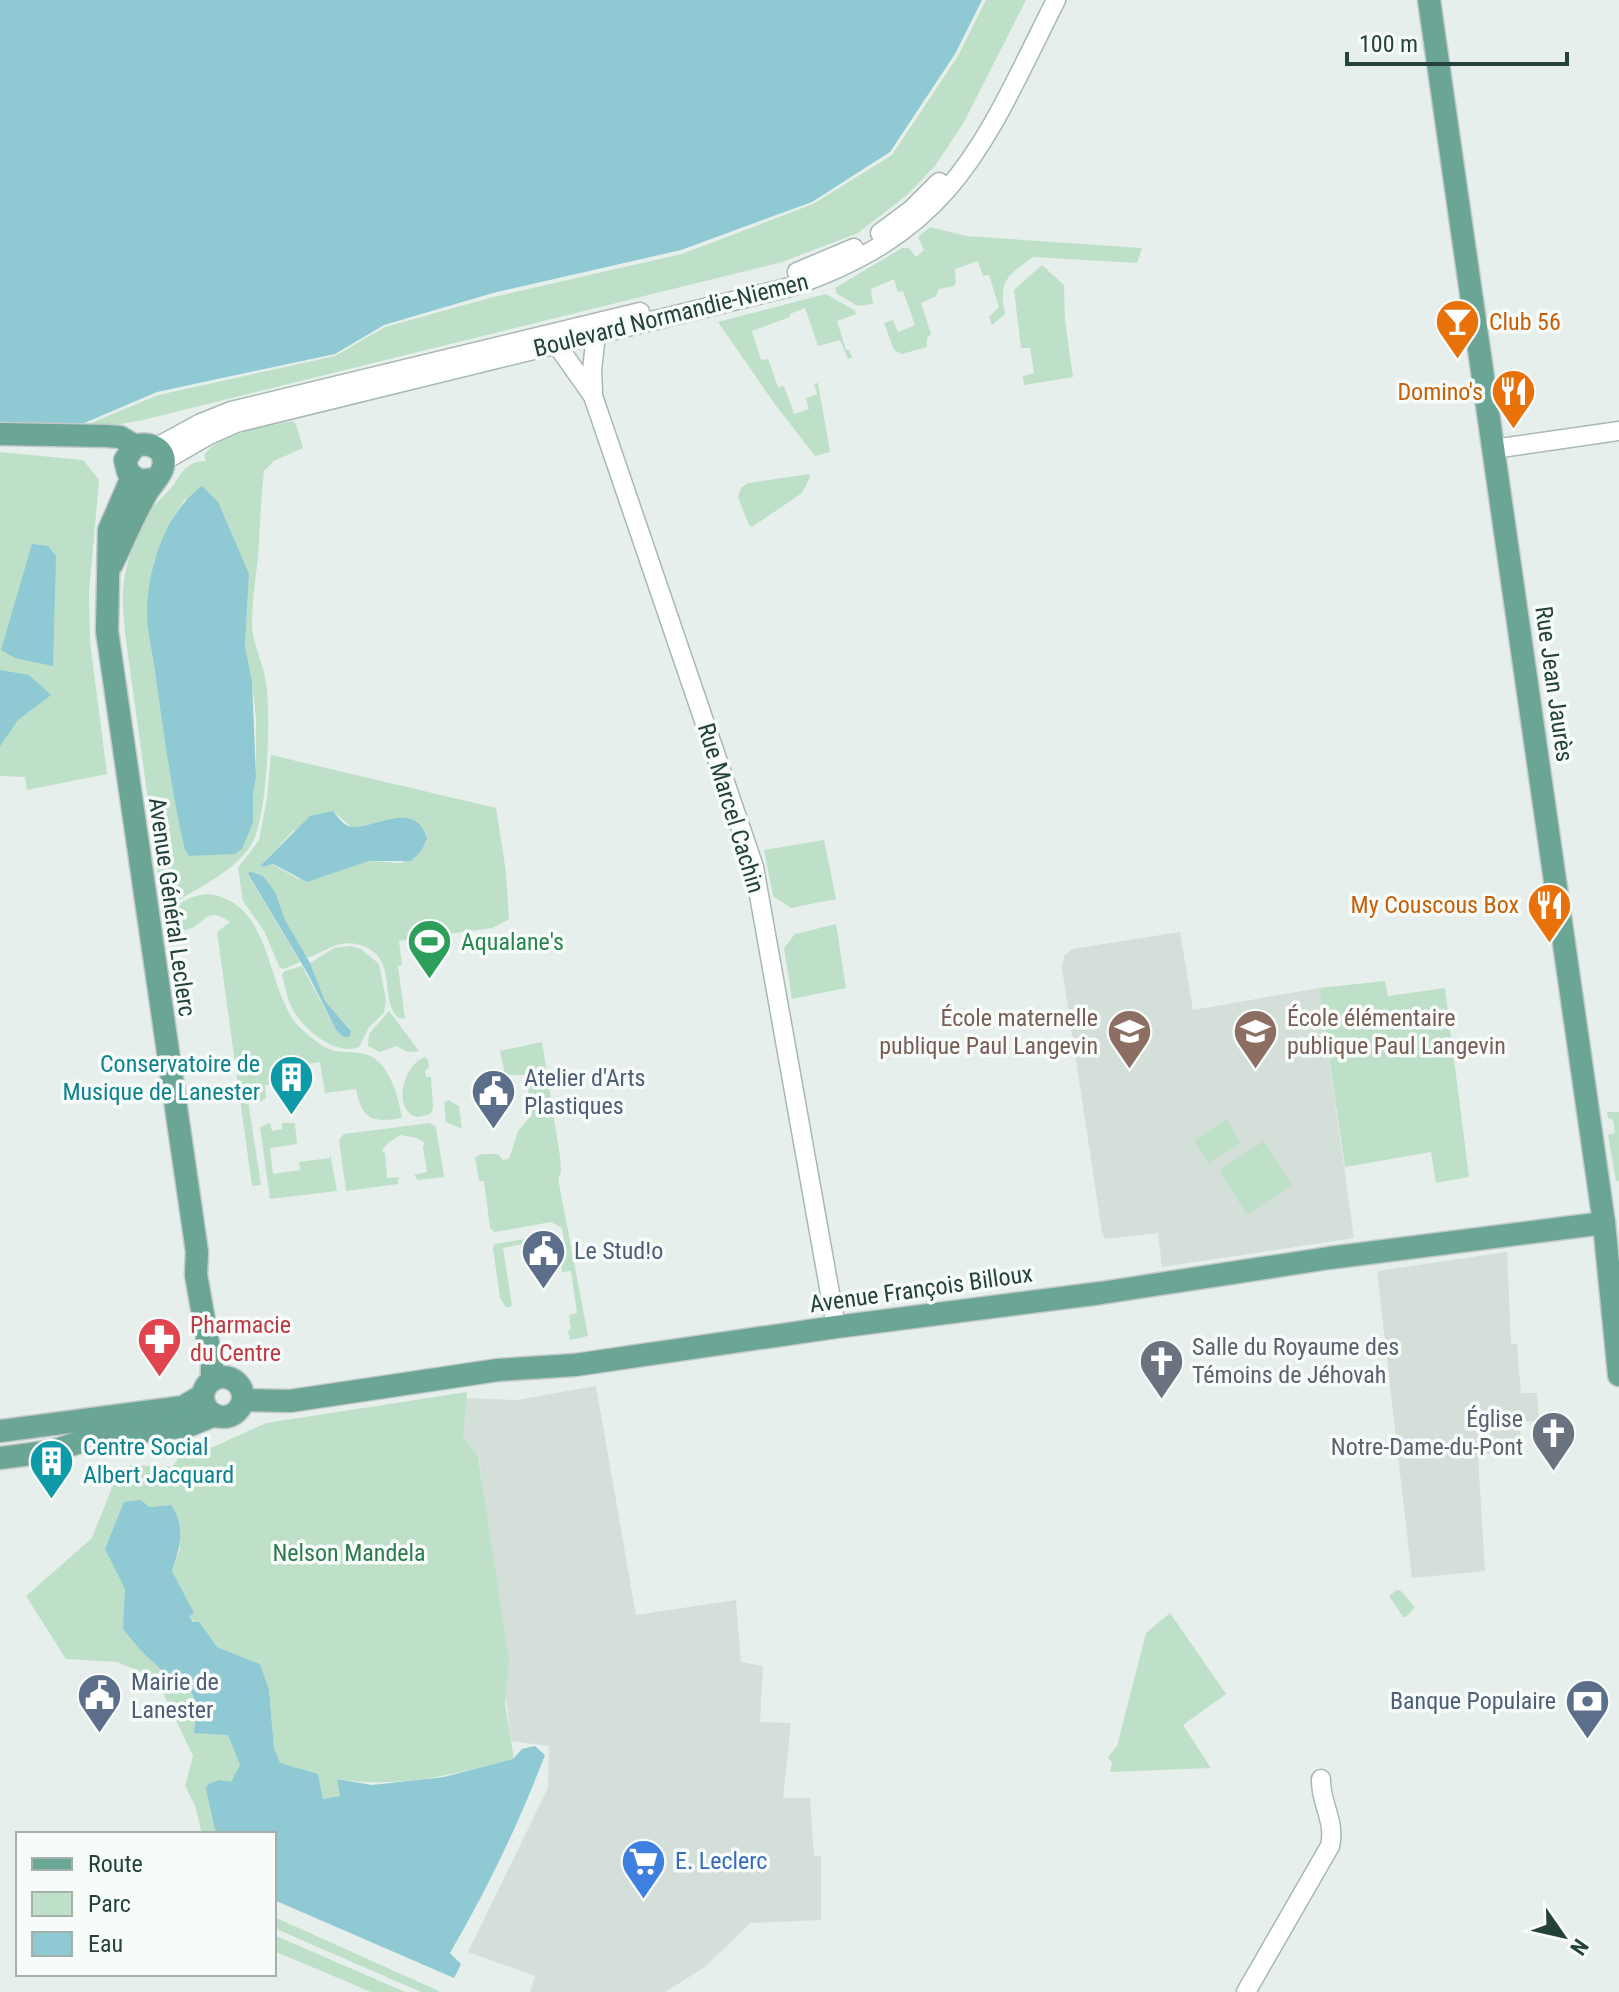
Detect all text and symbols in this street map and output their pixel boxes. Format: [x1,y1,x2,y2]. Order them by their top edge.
scale bar [1347,16,1567,66]
text: 100 m [1359,30,1418,58]
street label: Boulevard Normandie-Niemen [531,267,811,363]
bar icon: Club 56 [1434,298,1482,361]
place label: Club 56 [1489,308,1561,336]
restaurant icon: Domino's [1490,368,1538,431]
place label: Domino's [1397,378,1483,406]
street label: Rue Jean Jaurès [1529,605,1579,763]
street label: Rue Marcel Cachin [692,720,770,896]
street label: Avenue Général Leclerc [143,796,201,1018]
restaurant icon: My Couscous Box [1526,881,1574,944]
place label: My Couscous Box [1351,891,1519,919]
sports icon: Aqualane's [406,918,454,981]
place label: Aqualane's [461,928,564,956]
place label: École maternelle publique Paul Langevin [879,1004,1098,1060]
place label: École élémentaire publique Paul Langevin [1287,1004,1506,1060]
school or university icon: École maternelle publique Paul Langevin [1105,1008,1153,1071]
school or university icon: École élémentaire publique Paul Langevin [1232,1008,1280,1071]
place label: Conservatoire de Musique de Lanester [62,1050,260,1106]
building icon: Conservatoire de Musique de Lanester [267,1054,315,1117]
place label: Atelier d'Arts Plastiques [524,1064,646,1120]
public building icon: Atelier d'Arts Plastiques [469,1068,517,1131]
public building icon: Le Stud!o [519,1227,567,1290]
place label: Le Stud!o [574,1237,663,1265]
street label: Avenue François Billoux [808,1259,1034,1319]
place label: Pharmacie du Centre [190,1311,291,1367]
pharmacy icon: Pharmacie du Centre [135,1315,183,1378]
place label: Salle du Royaume des Témoins de Jéhovah [1192,1333,1399,1389]
church icon: Salle du Royaume des Témoins de Jéhovah [1137,1337,1185,1400]
place label: Église Notre-Dame-du-Pont [1331,1405,1523,1461]
church icon: Église Notre-Dame-du-Pont [1530,1409,1578,1472]
place label: Centre Social Albert Jacquard [83,1433,234,1489]
building icon: Centre Social Albert Jacquard [28,1437,76,1500]
park label: Nelson Mandela [272,1539,426,1567]
place label: Mairie de Lanester [131,1668,219,1724]
public building icon: Mairie de Lanester [76,1672,124,1735]
bank icon: Banque Populaire [1563,1677,1611,1740]
place label: Banque Populaire [1390,1687,1556,1715]
legend [16,1832,276,1976]
supermarket icon: E. Leclerc [620,1837,668,1900]
place label: E. Leclerc [675,1847,767,1875]
text: Route [88,1850,143,1878]
text: Parc [88,1890,131,1918]
north arrow [1523,1896,1603,1976]
text: Eau [88,1930,123,1958]
text: N [1565,1934,1593,1959]

